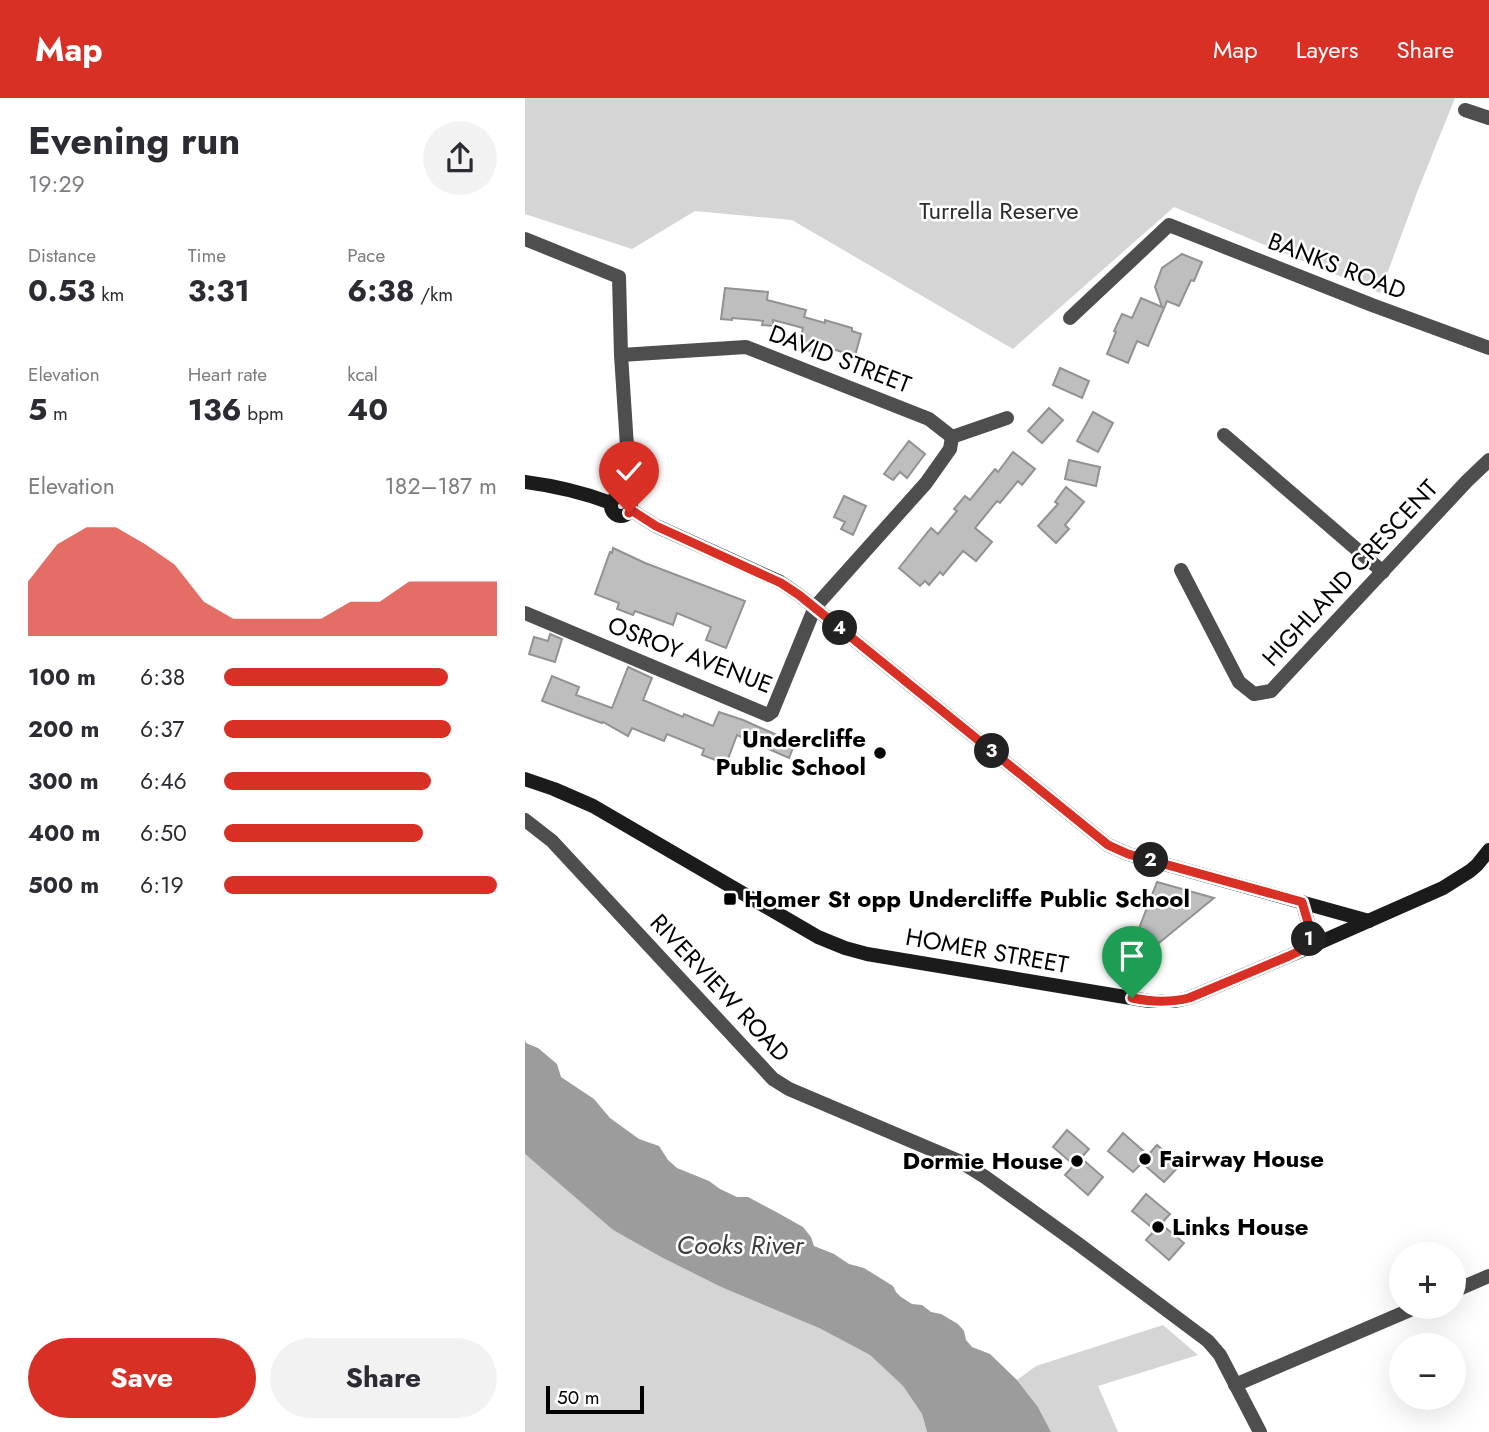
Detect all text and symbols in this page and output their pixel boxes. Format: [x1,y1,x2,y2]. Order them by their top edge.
text: Map [35,26,103,73]
text: Map [1213,32,1258,67]
text: Layers [1296,32,1358,67]
text: Share [1396,32,1454,67]
text: Evening run [28,113,240,168]
button: share [423,121,497,195]
text: 19:29 [28,167,85,201]
park label: Turrella Reserve [919,193,1079,228]
street label: BANKS ROAD [1263,223,1411,308]
text: Distance [28,242,96,269]
text: Time [188,242,226,269]
text: Pace [347,242,385,269]
text: 0.53 [28,269,96,312]
text: 3:31 [188,269,250,312]
text: 6:38 [347,269,415,312]
text: km [96,281,124,308]
text: /km [415,281,453,308]
street label: DAVID STREET [764,315,916,402]
text: Elevation [28,361,100,388]
text: Heart rate [188,361,267,388]
text: kcal [347,361,378,388]
text: 5 [28,388,47,431]
text: 136 [188,388,242,431]
text: 40 [347,388,388,431]
text: m [47,400,68,427]
text: bpm [242,400,284,427]
pin [599,441,659,513]
icon: check [610,452,648,490]
text: Elevation [28,469,115,503]
text: 182–187 m [385,469,497,503]
street label: HIGHLAND CRESCENT [1254,472,1446,674]
street label: OSROY AVENUE [603,607,778,702]
pin: 4 [823,610,857,646]
text: 4 [833,614,846,641]
text: 100 m [28,660,96,694]
text: 6:38 [140,660,185,694]
text: 200 m [28,712,99,746]
text: 6:37 [140,712,184,746]
place label: Undercliffe Public School [715,721,866,784]
pin: 3 [974,734,1009,768]
text: 3 [986,737,997,764]
marker: Undercliffe Public School [872,745,888,761]
text: 300 m [28,764,99,798]
text: 6:46 [140,764,187,798]
text: 400 m [28,816,100,850]
text: 6:50 [140,816,187,850]
pin: 2 [1133,842,1169,878]
text: 2 [1144,846,1157,873]
text: 500 m [28,868,99,902]
text: 6:19 [140,868,184,902]
place label: Homer St opp Undercliffe Public School [744,881,1190,916]
marker: Homer St opp Undercliffe Public School [722,891,738,907]
street label: RIVERVIEW ROAD [642,906,798,1070]
street label: HOMER STREET [903,919,1071,982]
pin: 1 [1291,922,1327,956]
text: 1 [1304,925,1313,952]
pin [1102,926,1162,998]
icon: arrive [1113,937,1151,975]
place label: Fairway House [1159,1141,1324,1176]
place label: Dormie House [903,1143,1063,1178]
marker: Fairway House [1137,1151,1153,1167]
marker: Dormie House [1069,1153,1085,1169]
place label: Links House [1172,1209,1309,1244]
marker: Links House [1150,1219,1166,1235]
water label: Cooks River [677,1226,805,1264]
map controls [1389,1242,1466,1410]
button: + [1389,1242,1466,1319]
button: − [1389,1333,1466,1410]
button: Save [28,1338,256,1418]
button: Share [270,1338,497,1418]
scale bar [546,1383,644,1415]
text: 50 m [557,1384,600,1411]

